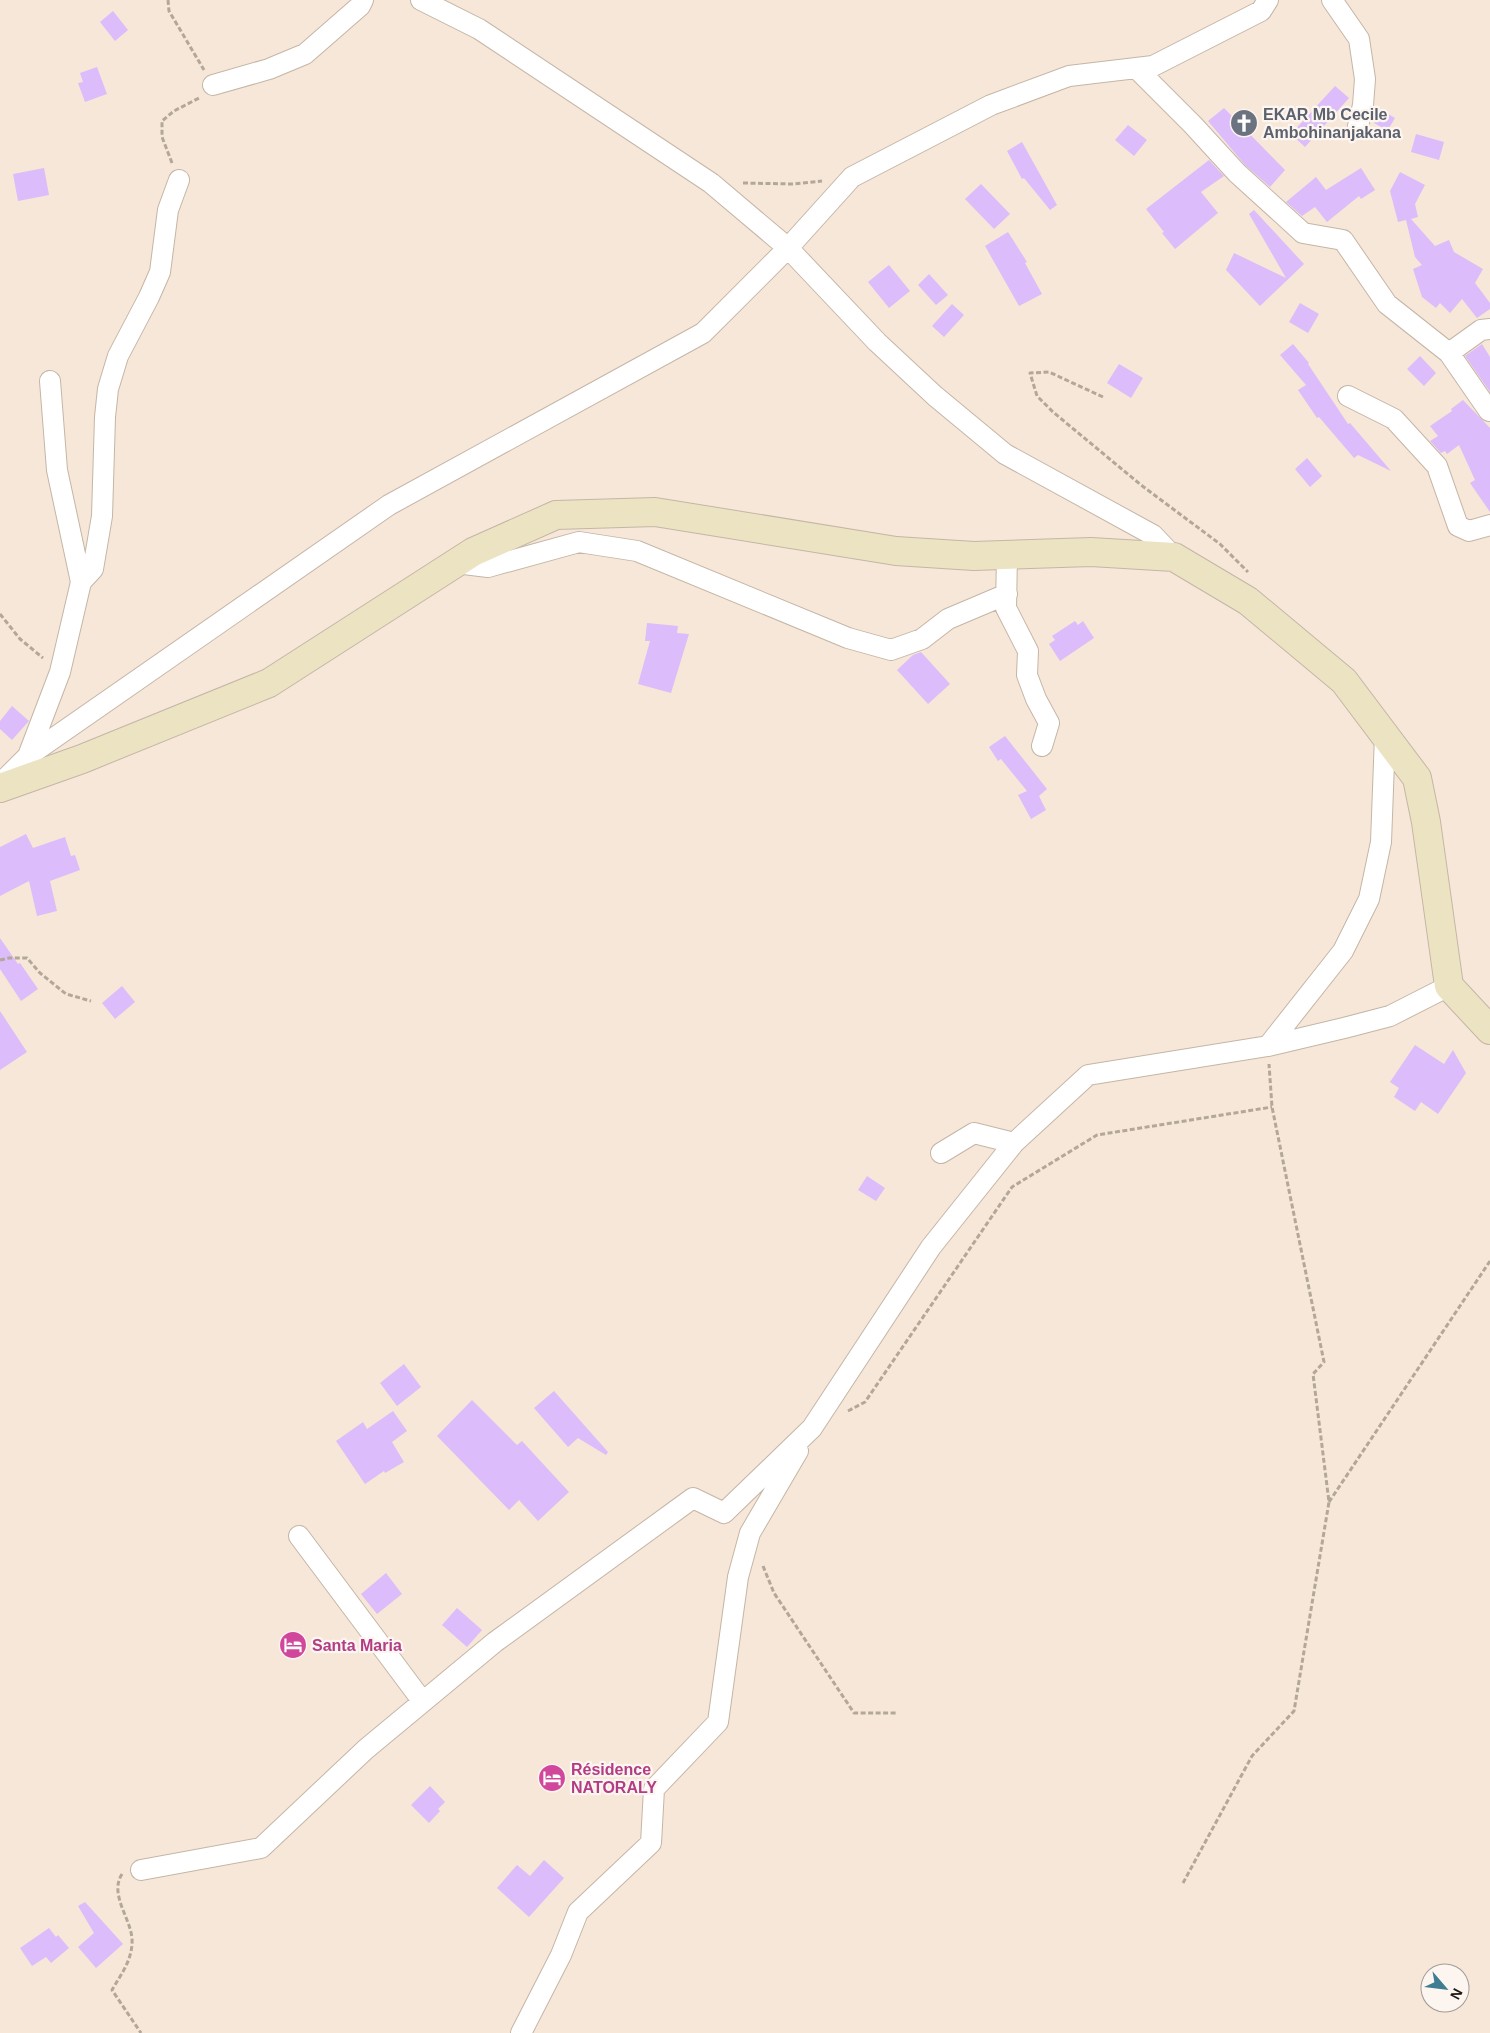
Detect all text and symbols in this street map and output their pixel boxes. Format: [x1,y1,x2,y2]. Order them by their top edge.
place label: EKAR Mb Cecile Ambohinanjakana [1263,106,1401,141]
church icon: EKAR Mb Cecile Ambohinanjakana [1229,108,1259,138]
hotel icon: Santa Maria [278,1630,308,1660]
place label: Santa Maria [312,1637,402,1654]
place label: Résidence NATORALY [571,1761,657,1796]
hotel icon: Résidence NATORALY [537,1763,567,1793]
north arrow [1420,1963,1470,2013]
text: N [1447,1986,1466,2002]

